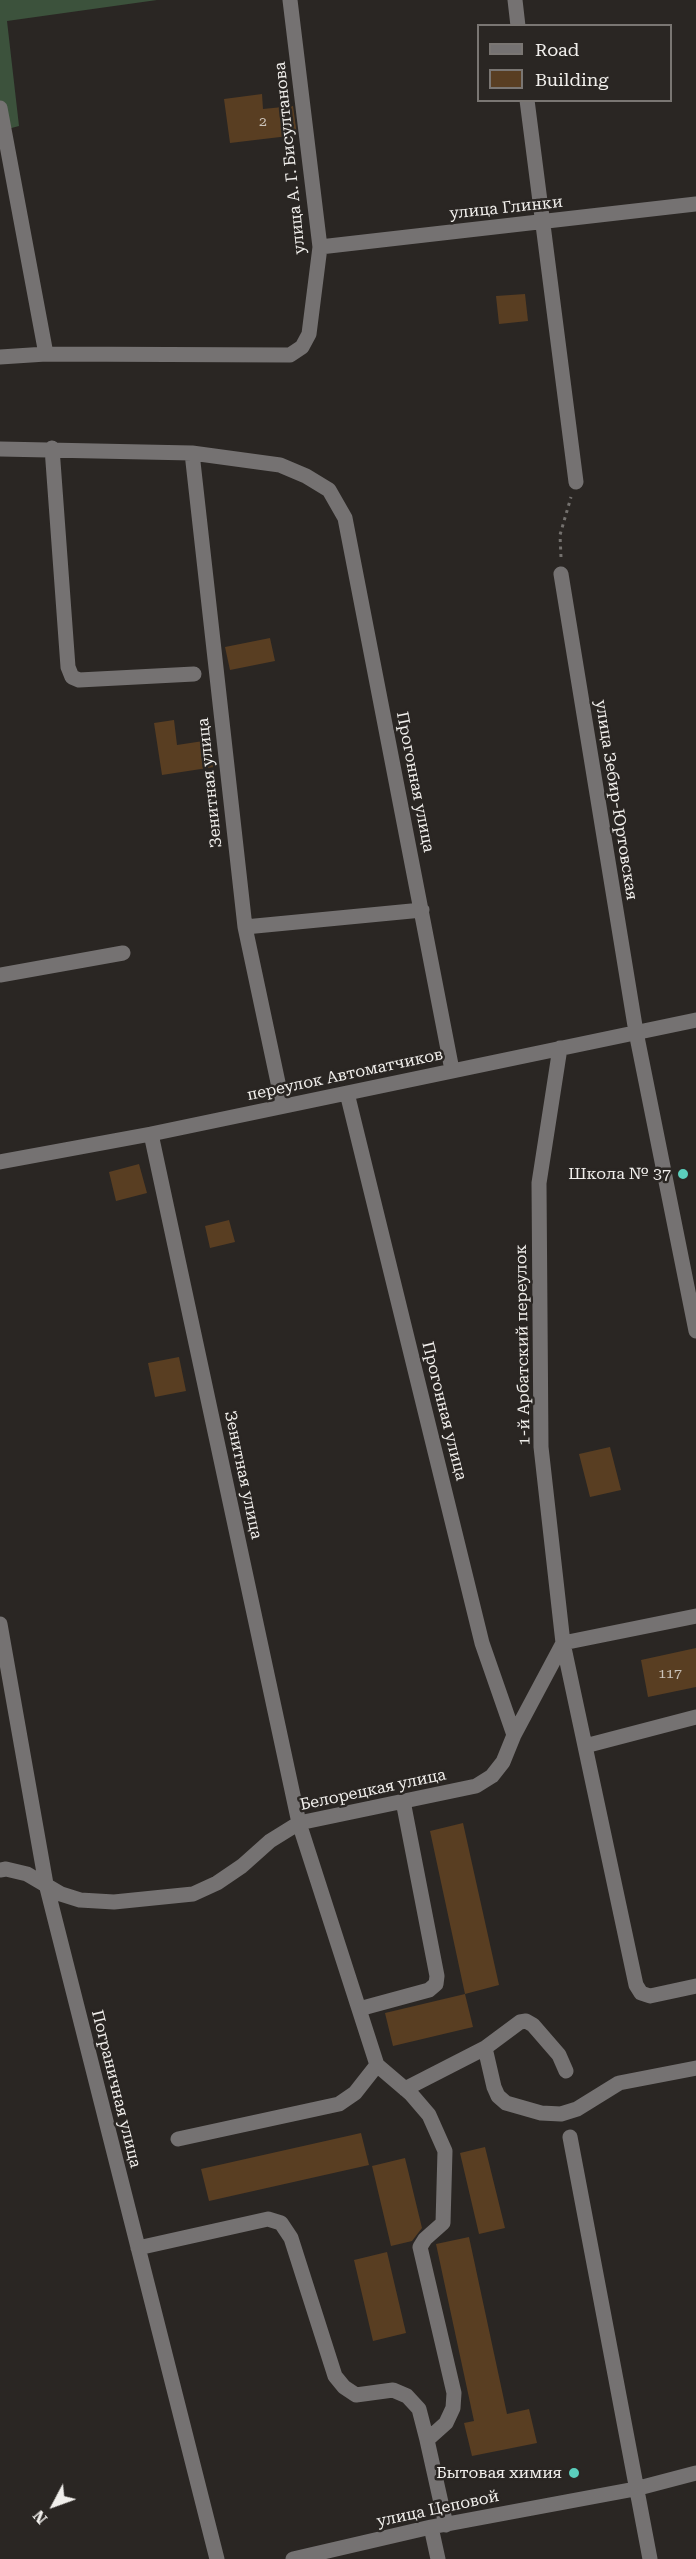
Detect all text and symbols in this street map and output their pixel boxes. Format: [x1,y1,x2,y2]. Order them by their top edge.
legend [477,24,672,102]
text: Road [535,39,579,60]
street label: улица А. Г. Бисултанова [270,61,310,255]
text: Building [535,69,609,90]
house number: 2 [259,114,267,130]
street label: улица Глинки [448,193,564,223]
street label: улица Зебир-Юртовская [591,698,641,902]
street label: Прогонная улица [392,710,438,854]
street label: Зенитная улица [194,717,226,849]
street label: переулок Автоматчиков [245,1045,445,1105]
place label: Школа № 37 [568,1164,671,1184]
marker: Школа № 37 [676,1167,690,1181]
street label: 1-й Арбатский переулок [512,1244,534,1446]
street label: Прогонная улица [417,1339,471,1483]
street label: Зенитная улица [220,1409,266,1541]
house number: 117 [658,1666,682,1682]
street label: Белорецкая улица [298,1765,448,1815]
street label: Пограничная улица [87,2008,145,2170]
place label: Бытовая химия [436,2463,562,2483]
marker: Бытовая химия [567,2466,581,2480]
north arrow [24,2475,84,2535]
street label: улица Цеповой [375,2487,501,2531]
text: N [29,2506,51,2528]

